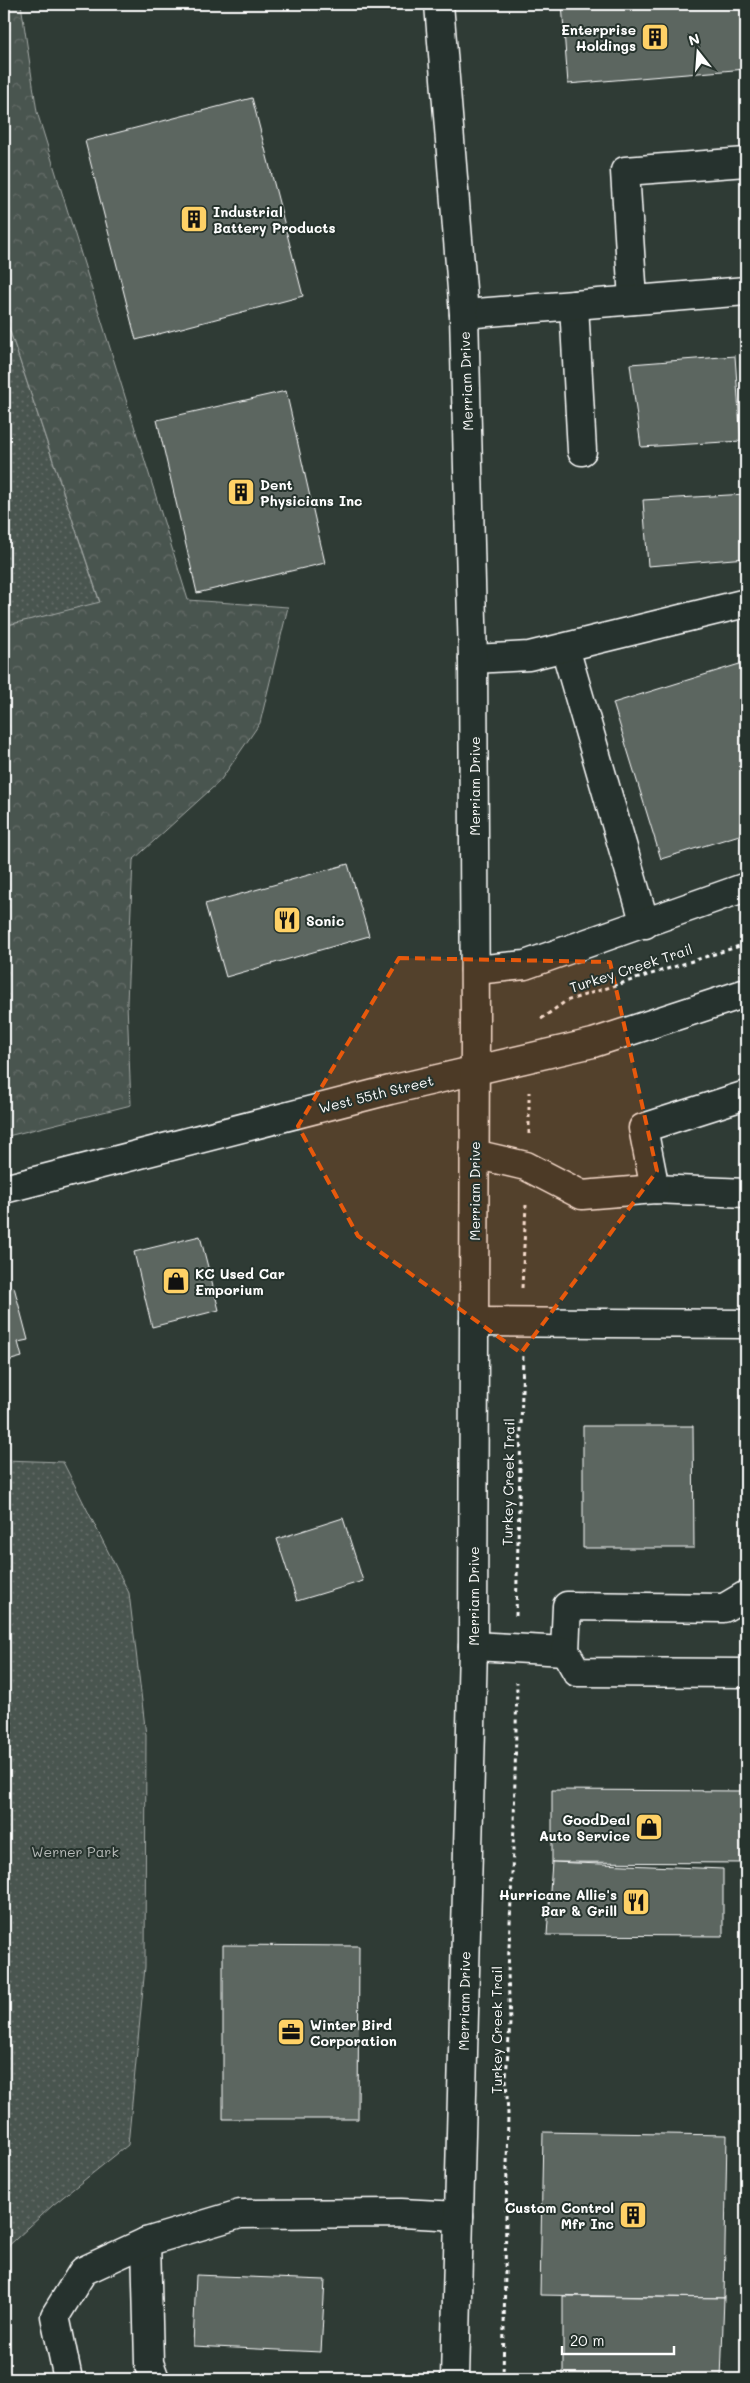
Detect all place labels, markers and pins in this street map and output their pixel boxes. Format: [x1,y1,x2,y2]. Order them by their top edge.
place label: Enterprise Holdings [561,20,636,55]
building icon: Enterprise Holdings [640,22,670,52]
place label: Industrial Battery Products [213,202,336,237]
building icon: Industrial Battery Products [179,204,209,234]
place label: Dent Physicians Inc [260,475,362,510]
building icon: Dent Physicians Inc [226,477,256,507]
restaurant icon: Sonic [272,905,302,935]
place label: Sonic [306,911,344,930]
place label: KC Used Car Emporium [195,1264,285,1299]
shop icon: KC Used Car Emporium [161,1266,191,1296]
place label: GoodDeal Auto Service [539,1810,630,1845]
shop icon: GoodDeal Auto Service [634,1812,664,1842]
place label: Hurricane Allie's Bar & Grill [499,1885,617,1920]
restaurant icon: Hurricane Allie's Bar & Grill [621,1887,651,1917]
place label: Winter Bird Corporation [310,2015,397,2050]
office icon: Winter Bird Corporation [276,2017,306,2047]
place label: Custom Control Mfr Inc [505,2198,614,2233]
building icon: Custom Control Mfr Inc [618,2200,648,2230]

